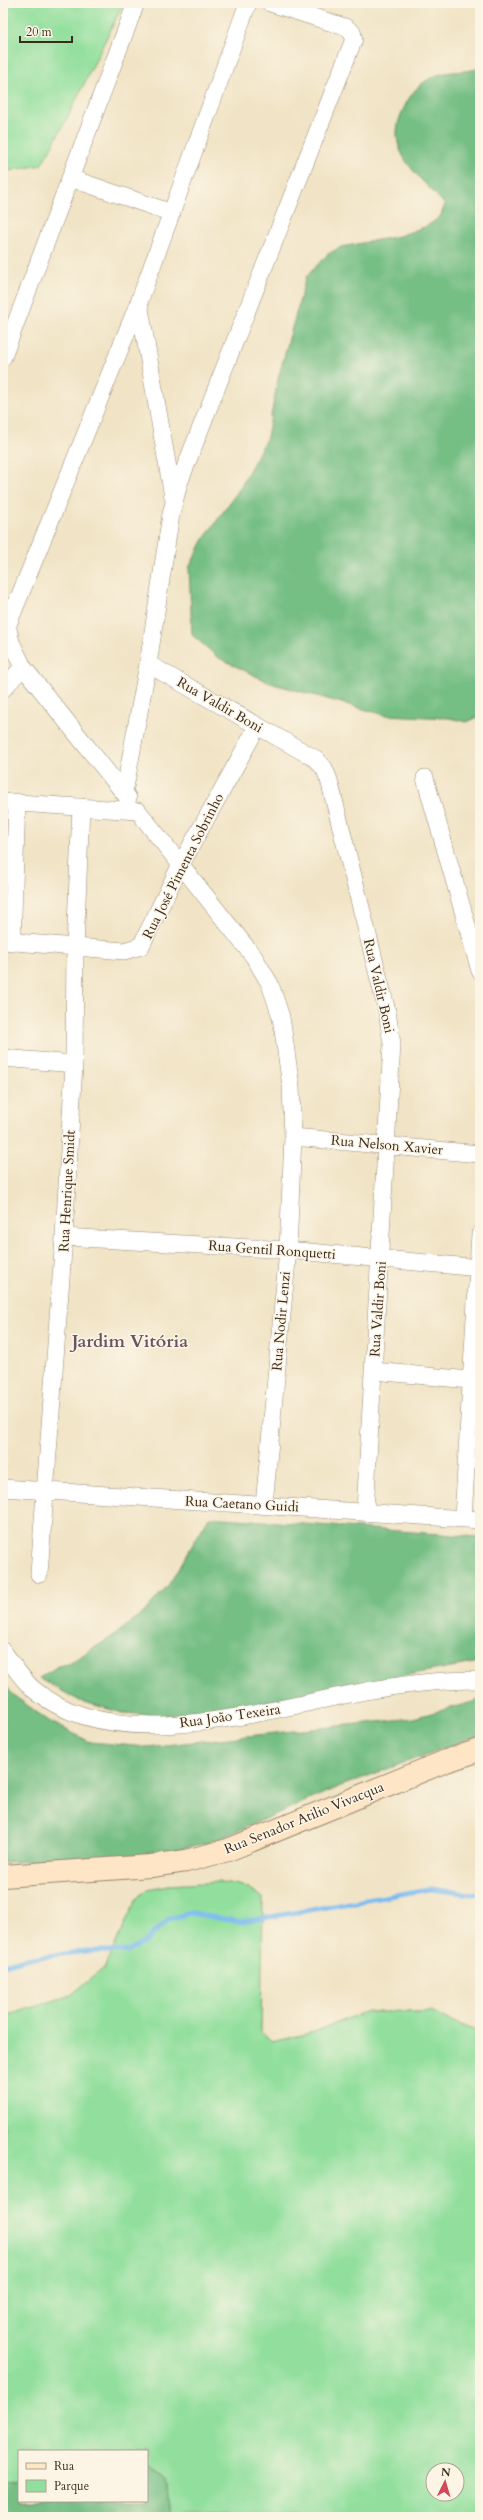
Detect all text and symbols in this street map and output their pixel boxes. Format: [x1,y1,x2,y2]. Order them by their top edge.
scale bar [20,18,72,44]
text: 20 m [26,24,53,40]
street label: Rua Valdir Boni [174,673,267,737]
street label: Rua José Pimenta Sobrinho [138,789,228,942]
street label: Rua Valdir Boni [359,937,399,1035]
street label: Rua Henrique Smidt [54,1129,80,1253]
street label: Rua Nelson Xavier [330,1131,445,1159]
street label: Rua Gentil Ronquetti [208,1236,336,1264]
street label: Rua Valdir Boni [365,1260,391,1358]
street label: Rua Nodir Lenzi [267,1270,295,1372]
district label: Jardim Vitória [69,1329,188,1354]
street label: Rua Caetano Guidi [185,1492,300,1516]
street label: Rua João Texeira [178,1699,282,1733]
street label: Rua Senador Atilio Vivacqua [221,1777,387,1859]
legend [18,2450,148,2502]
text: Rua [54,2458,75,2474]
north arrow [425,2462,465,2502]
text: N [440,2465,452,2480]
text: Parque [54,2478,89,2494]

